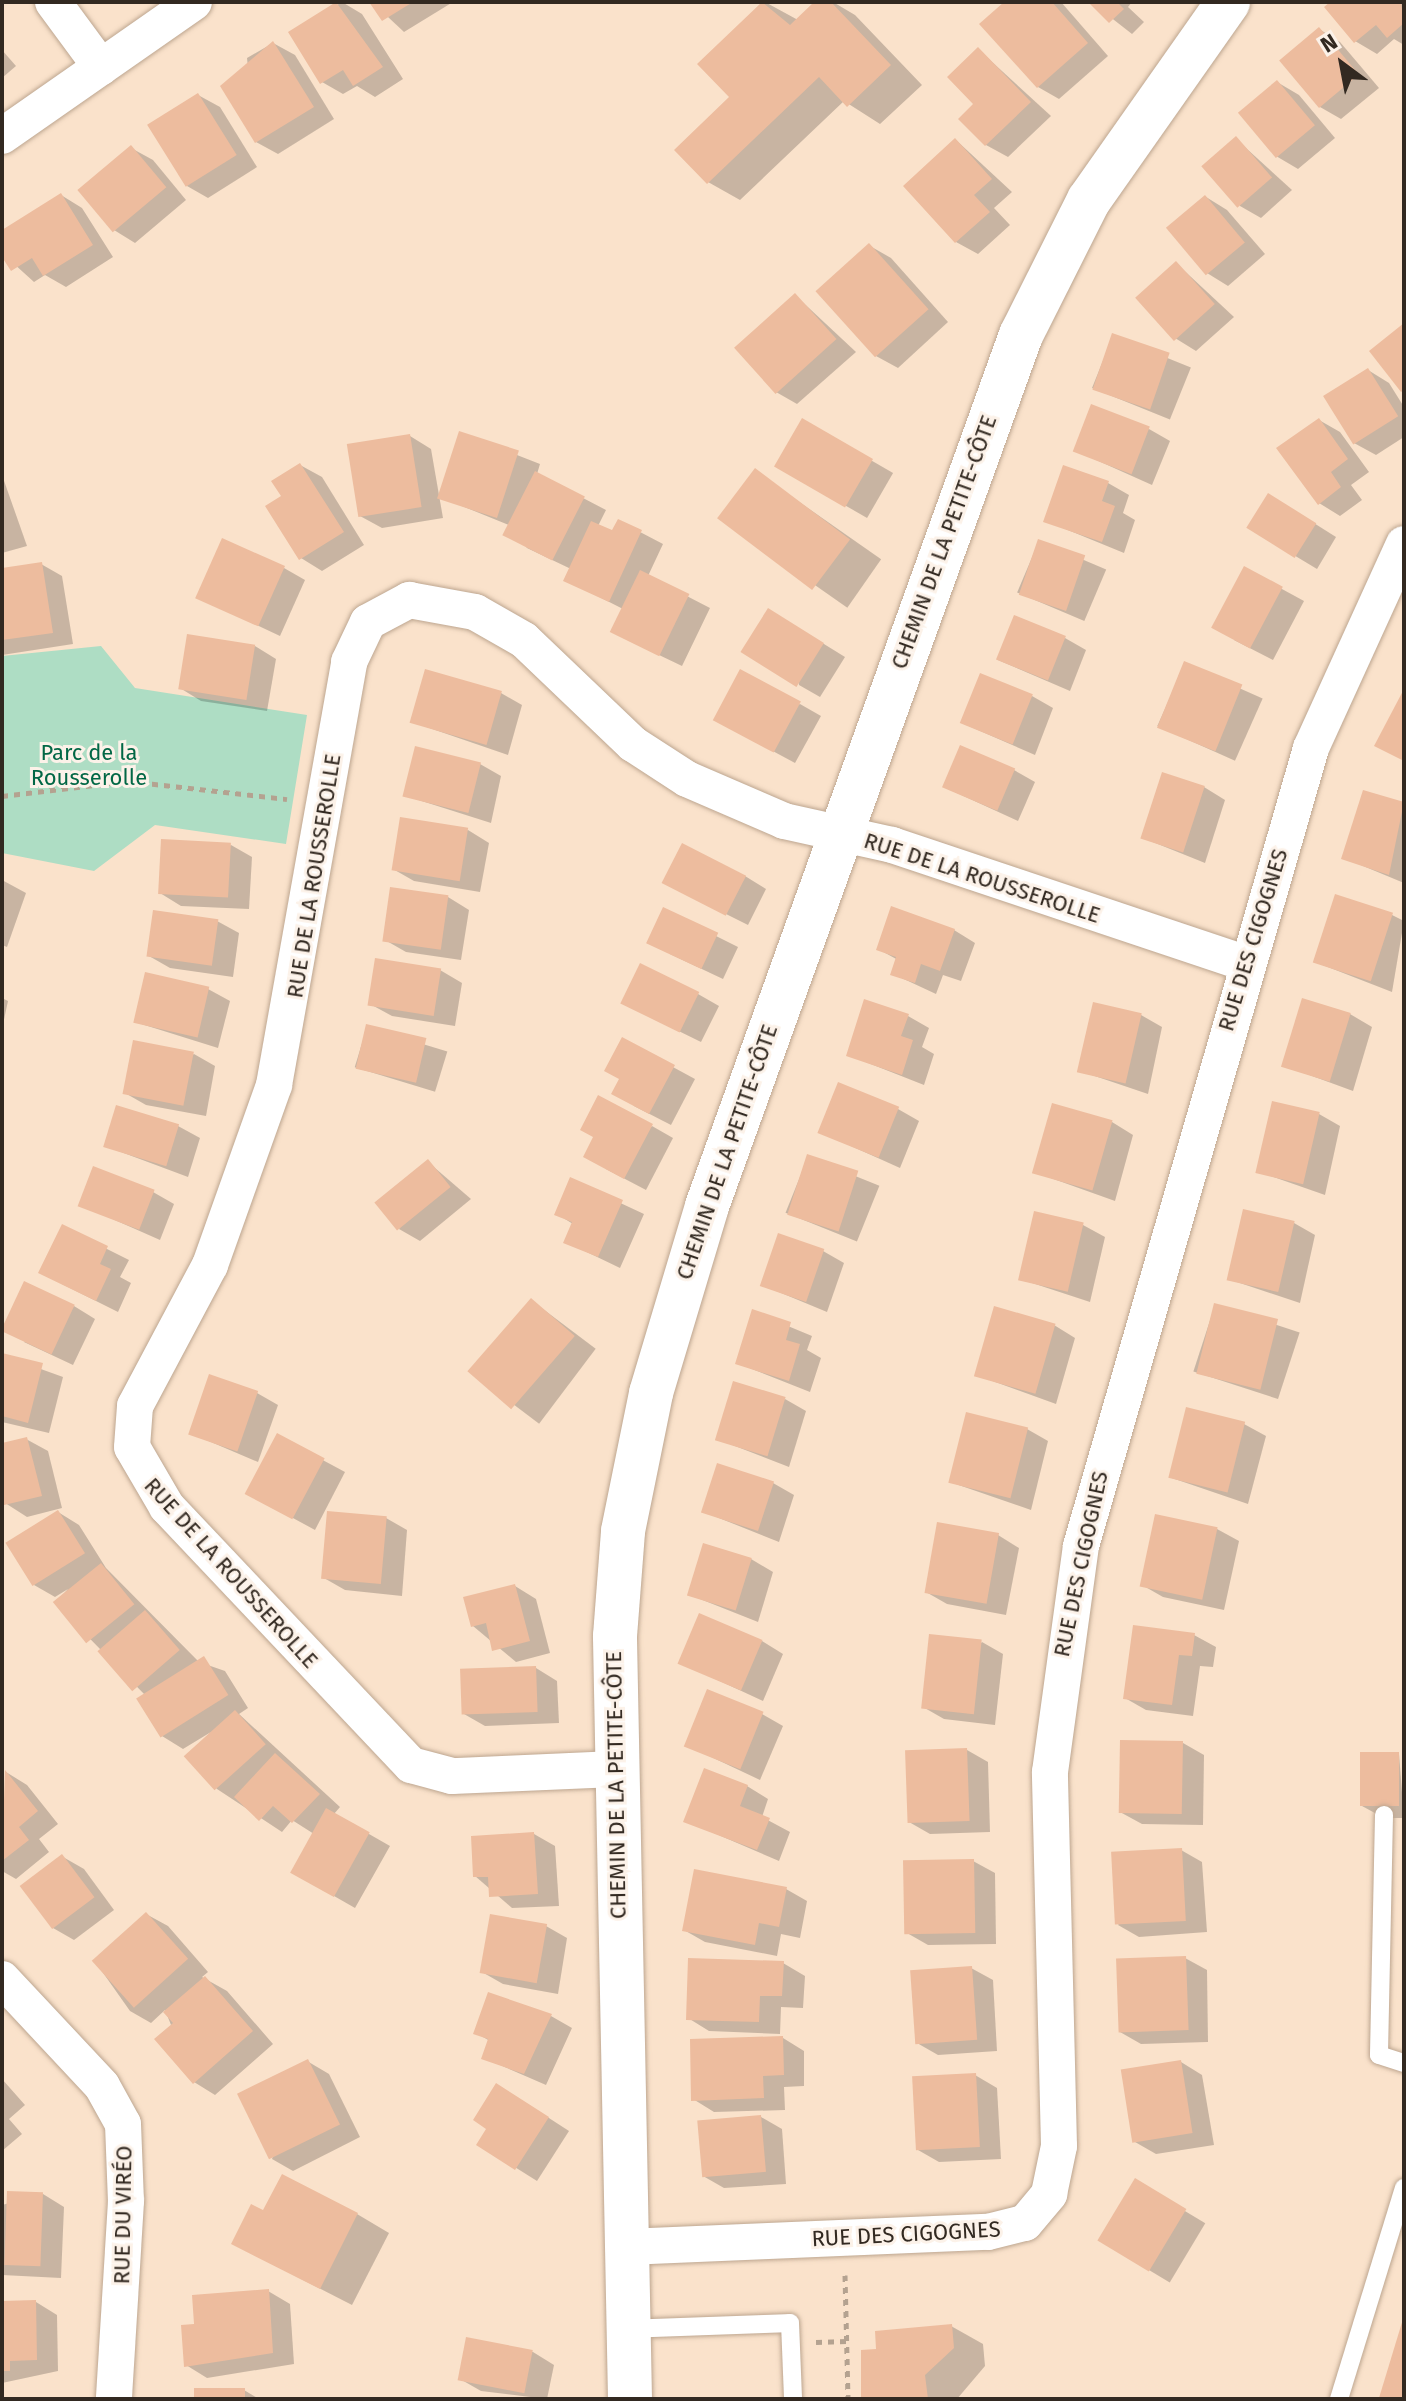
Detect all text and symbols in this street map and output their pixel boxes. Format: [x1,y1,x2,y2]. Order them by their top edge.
north arrow [1302,24,1382,104]
text: N [1316,28,1342,59]
street label: CHEMIN DE LA PETITE-CÔTE [886,412,1002,672]
park label: Parc de la Rousserolle [31,739,147,790]
street label: RUE DE LA ROUSSEROLLE [282,752,346,1000]
street label: RUE DE LA ROUSSEROLLE [861,827,1103,929]
street label: RUE DES CIGOGNES [1213,846,1293,1034]
street label: CHEMIN DE LA PETITE-CÔTE [671,1021,783,1283]
street label: RUE DES CIGOGNES [1048,1469,1114,1659]
street label: RUE DE LA ROUSSEROLLE [139,1472,323,1674]
street label: CHEMIN DE LA PETITE-CÔTE [600,1651,632,1919]
street label: RUE DU VIRÉO [109,2145,137,2285]
street label: RUE DES CIGOGNES [811,2216,1001,2252]

